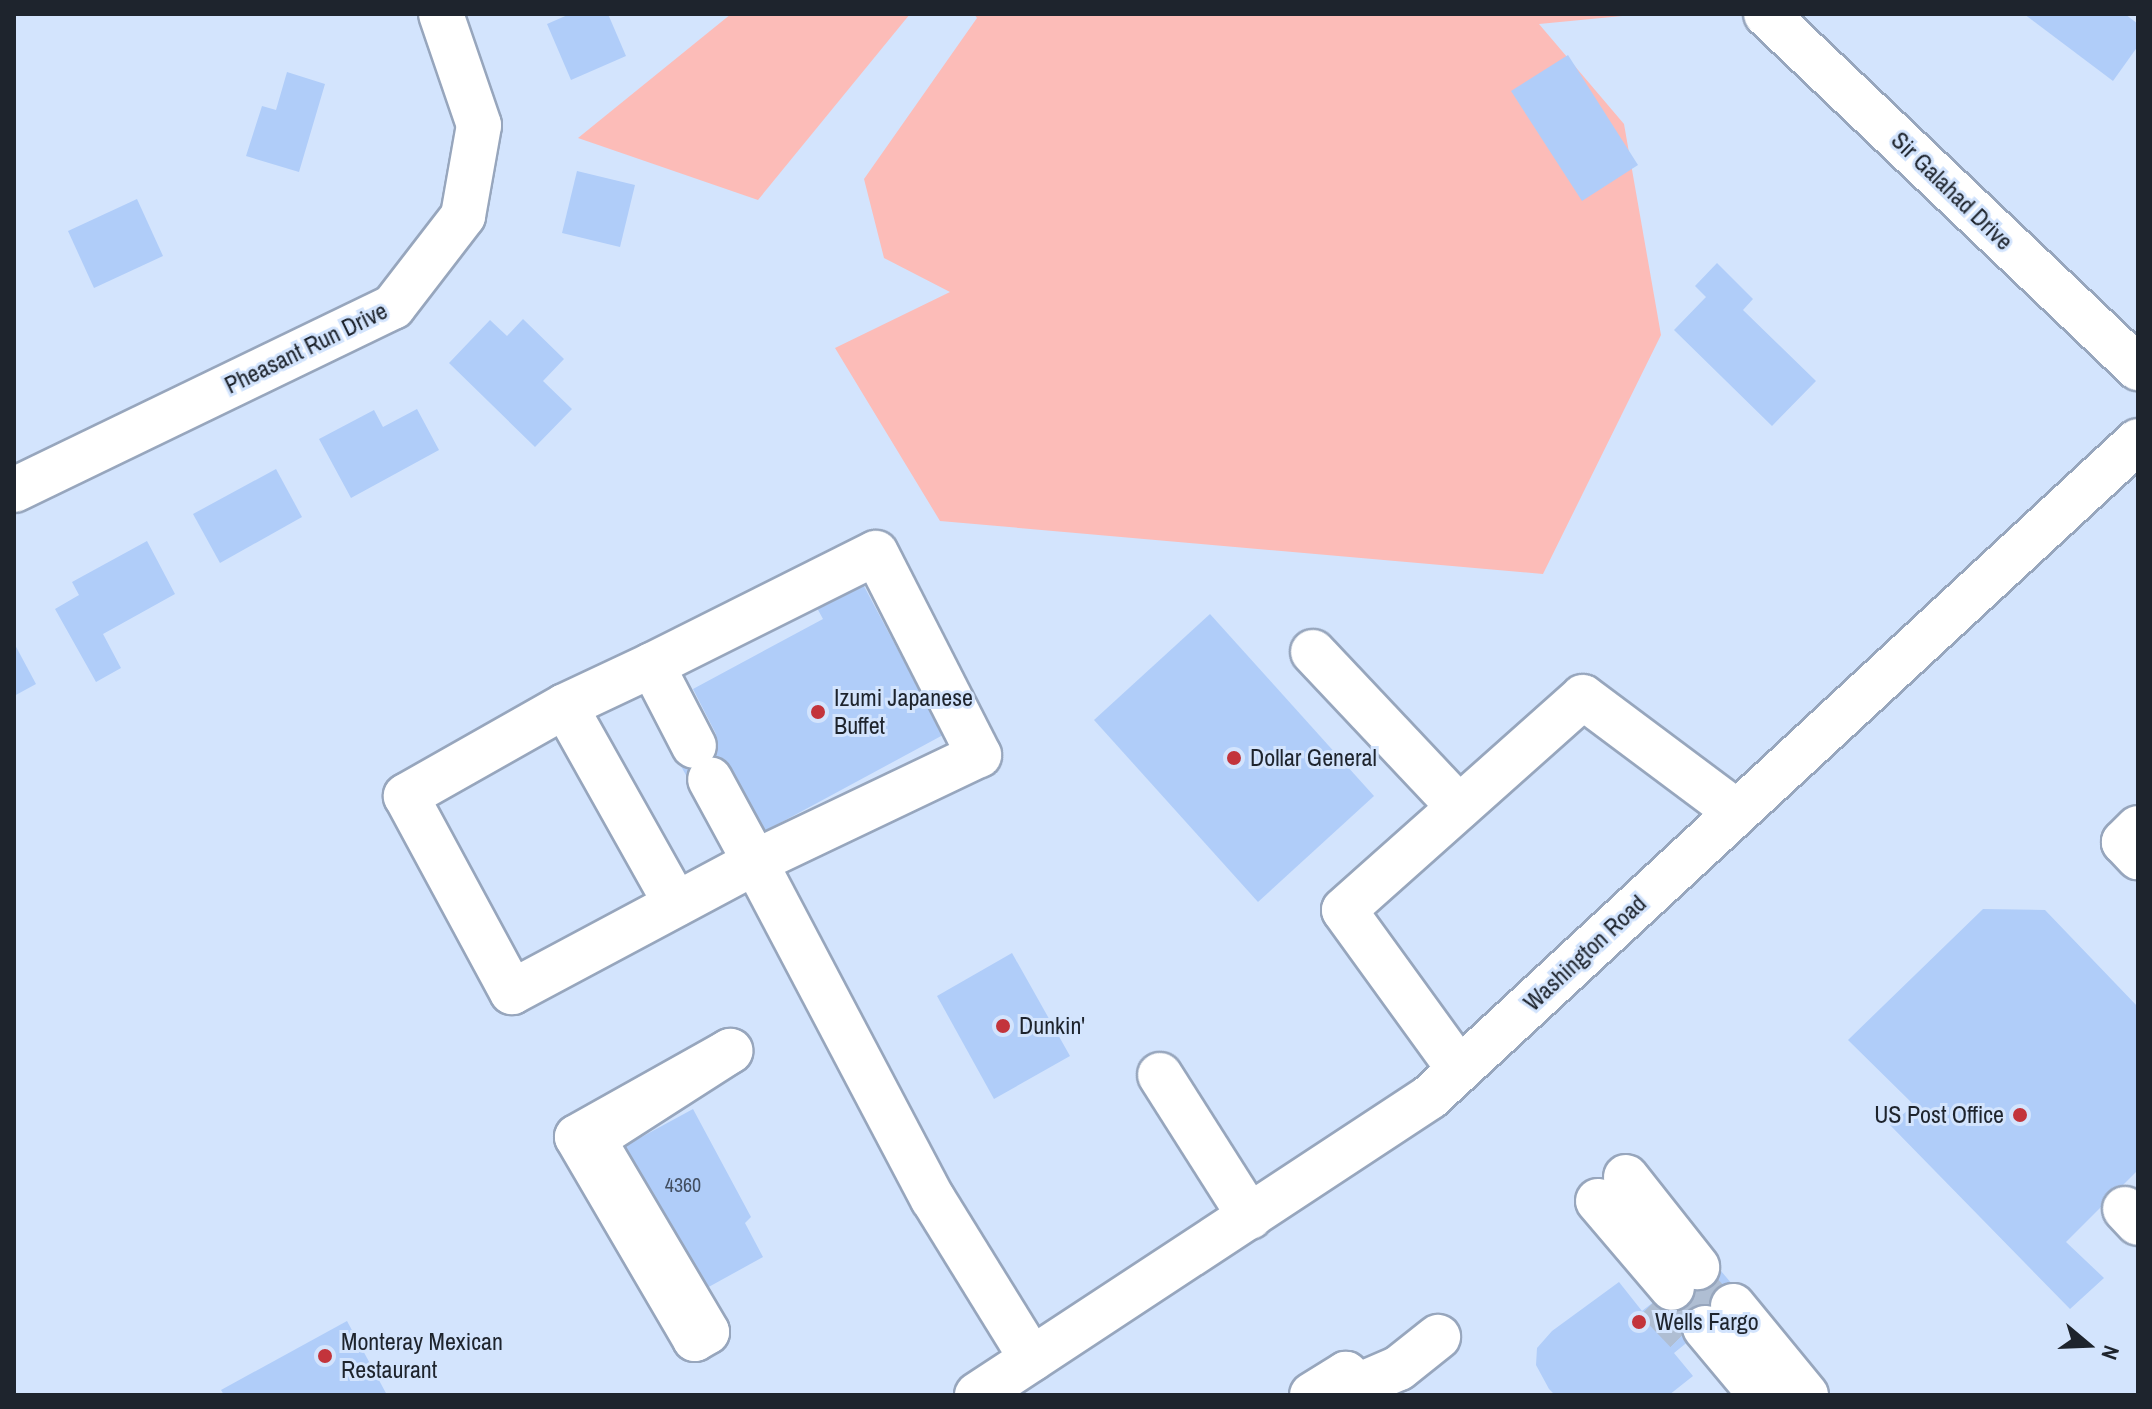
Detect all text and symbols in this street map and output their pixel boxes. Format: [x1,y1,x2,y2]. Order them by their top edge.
street label: Sir Galahad Drive [1885,126,2019,256]
street label: Pheasant Run Drive [220,296,392,400]
place label: Izumi Japanese Buffet [834,684,973,740]
marker: Izumi Japanese Buffet [809,703,827,721]
place label: Dollar General [1250,744,1377,772]
marker: Dollar General [1225,749,1243,767]
street label: Washington Road [1518,889,1652,1017]
place label: Dunkin' [1019,1012,1085,1040]
marker: Dunkin' [994,1017,1012,1035]
place label: US Post Office [1874,1101,2004,1129]
marker: US Post Office [2011,1106,2029,1124]
house number: 4360 [665,1172,701,1196]
north arrow [2048,1305,2128,1385]
place label: Wells Fargo [1655,1308,1759,1336]
marker: Wells Fargo [1630,1313,1648,1331]
place label: Monteray Mexican Restaurant [341,1328,503,1384]
text: N [2094,1342,2127,1364]
marker: Monteray Mexican Restaurant [316,1347,334,1365]

